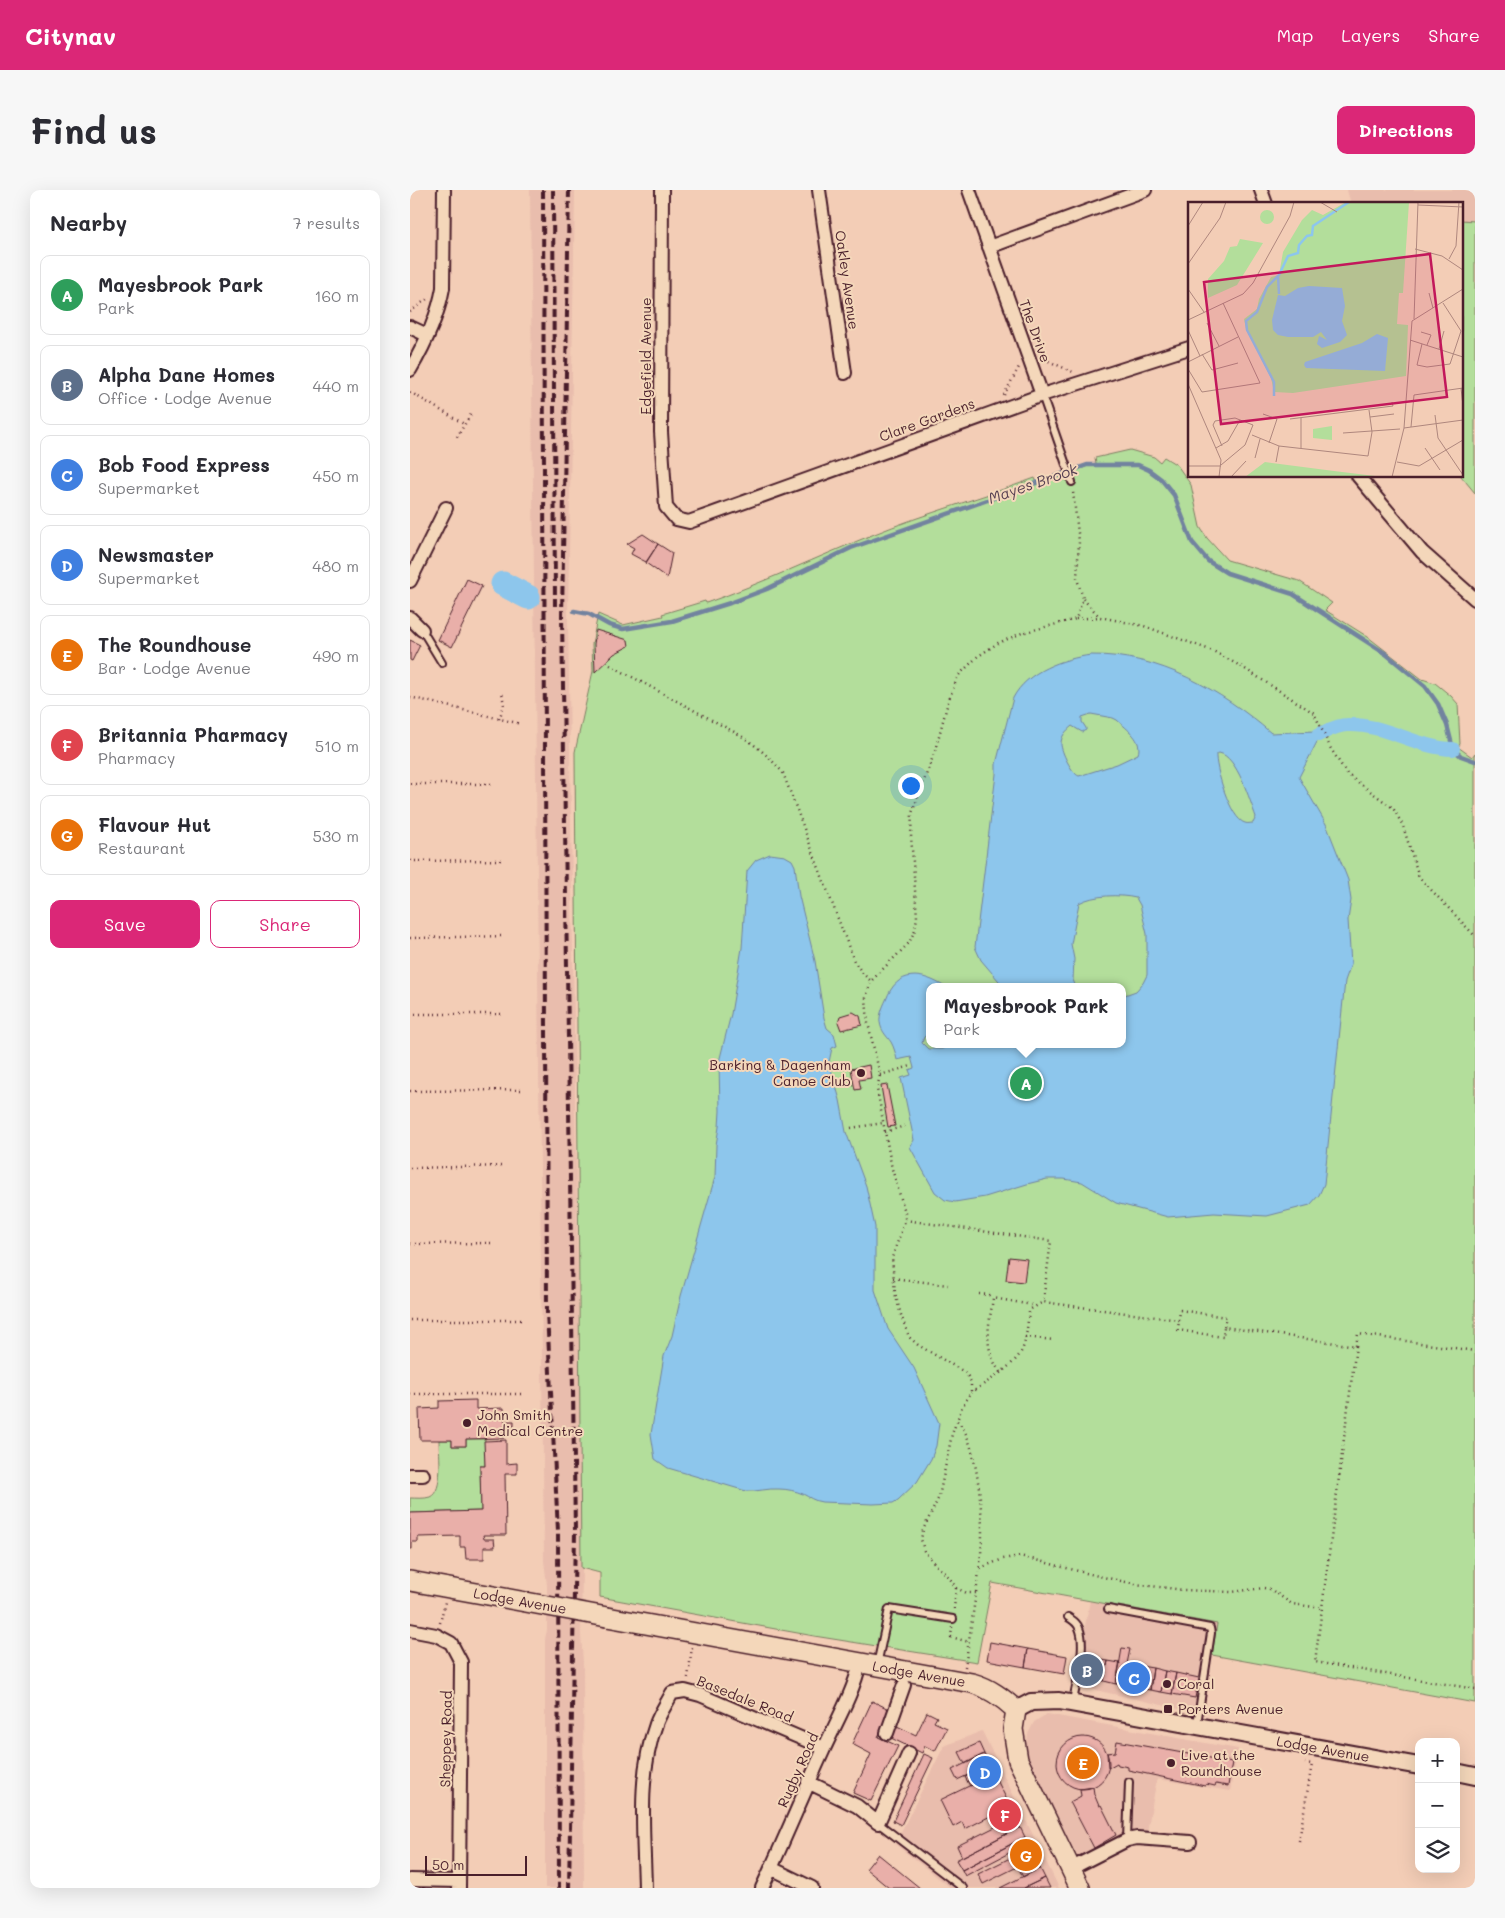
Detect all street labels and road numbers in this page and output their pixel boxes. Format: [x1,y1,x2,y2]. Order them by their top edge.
street label: Oakley Avenue [831,229,864,331]
street label: Edgefield Avenue [636,297,655,415]
street label: The Drive [1015,297,1056,365]
street label: Clare Gardens [876,393,977,446]
street label: Lodge Avenue [472,1583,568,1618]
street label: Lodge Avenue [871,1656,967,1691]
street label: Basedale Road [694,1671,796,1726]
street label: Sheppey Road [435,1690,456,1788]
street label: Rugby Road [773,1729,823,1810]
street label: Lodge Avenue [1275,1731,1371,1766]

